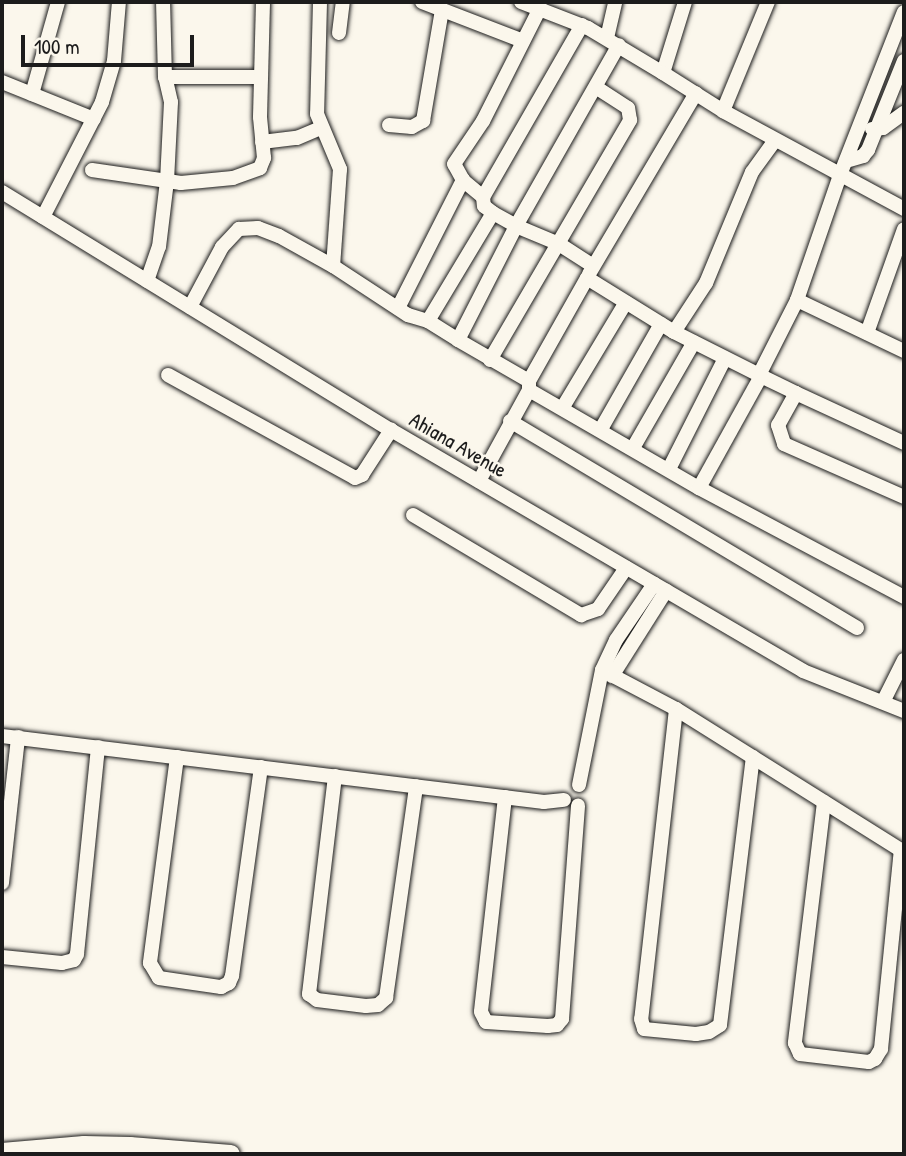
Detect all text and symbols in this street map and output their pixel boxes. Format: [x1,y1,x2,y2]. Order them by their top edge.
scale bar [24,21,198,65]
text: 100 m [34,32,80,61]
street label: Ahiana Avenue [405,407,511,483]

